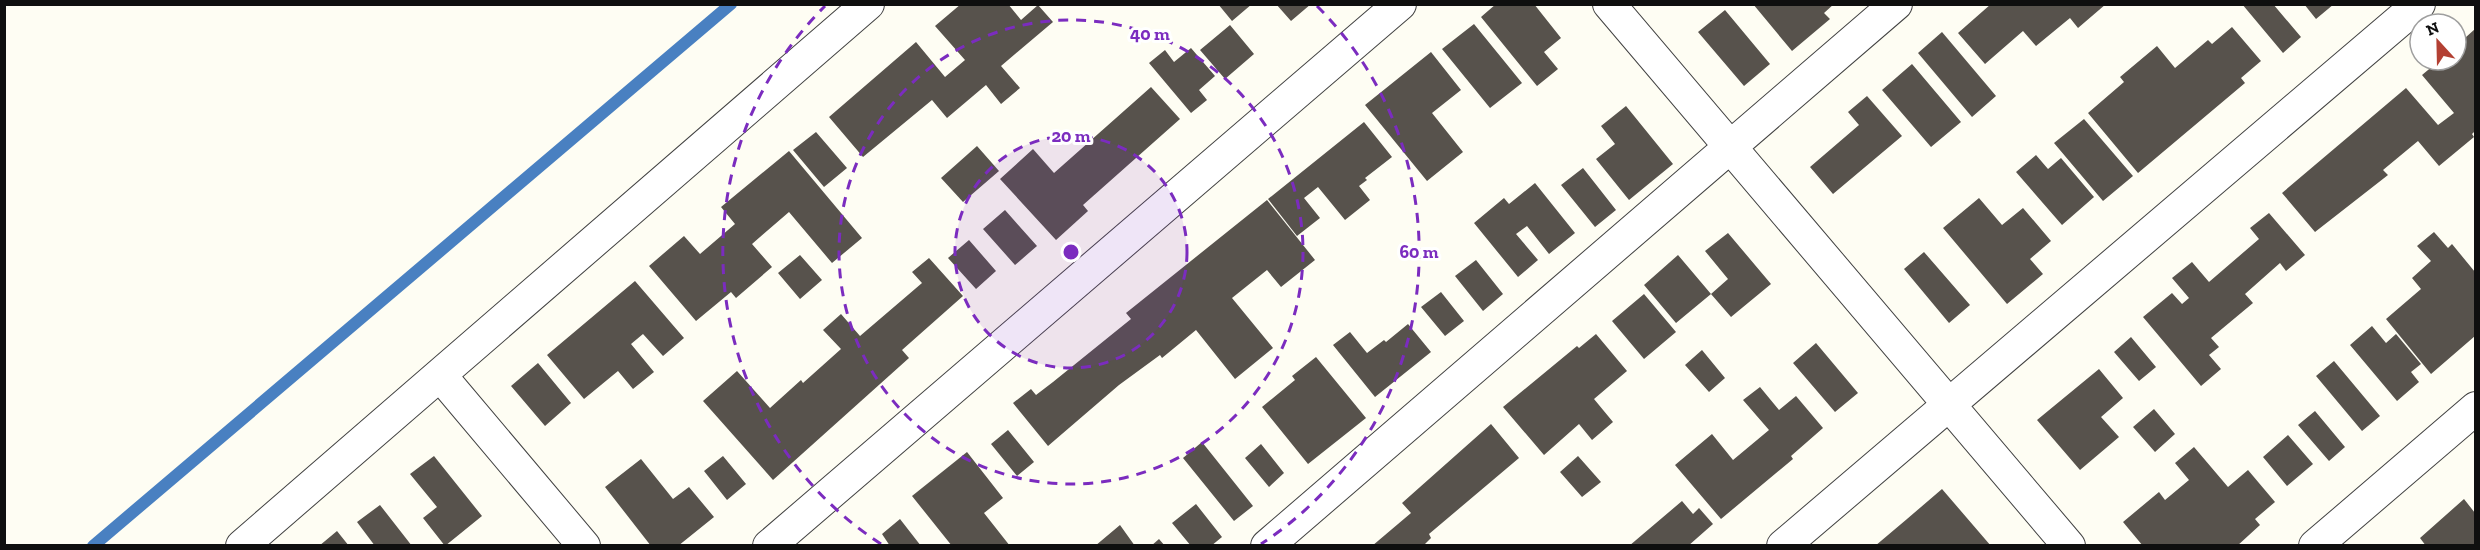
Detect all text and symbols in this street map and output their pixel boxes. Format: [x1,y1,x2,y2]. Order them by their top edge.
north arrow [2408,12,2468,72]
text: N [2423,17,2442,40]
text: 40 m [1130,23,1170,45]
text: 20 m [1051,125,1091,147]
text: 60 m [1399,241,1439,263]
centre of rings [1061,242,1081,262]

